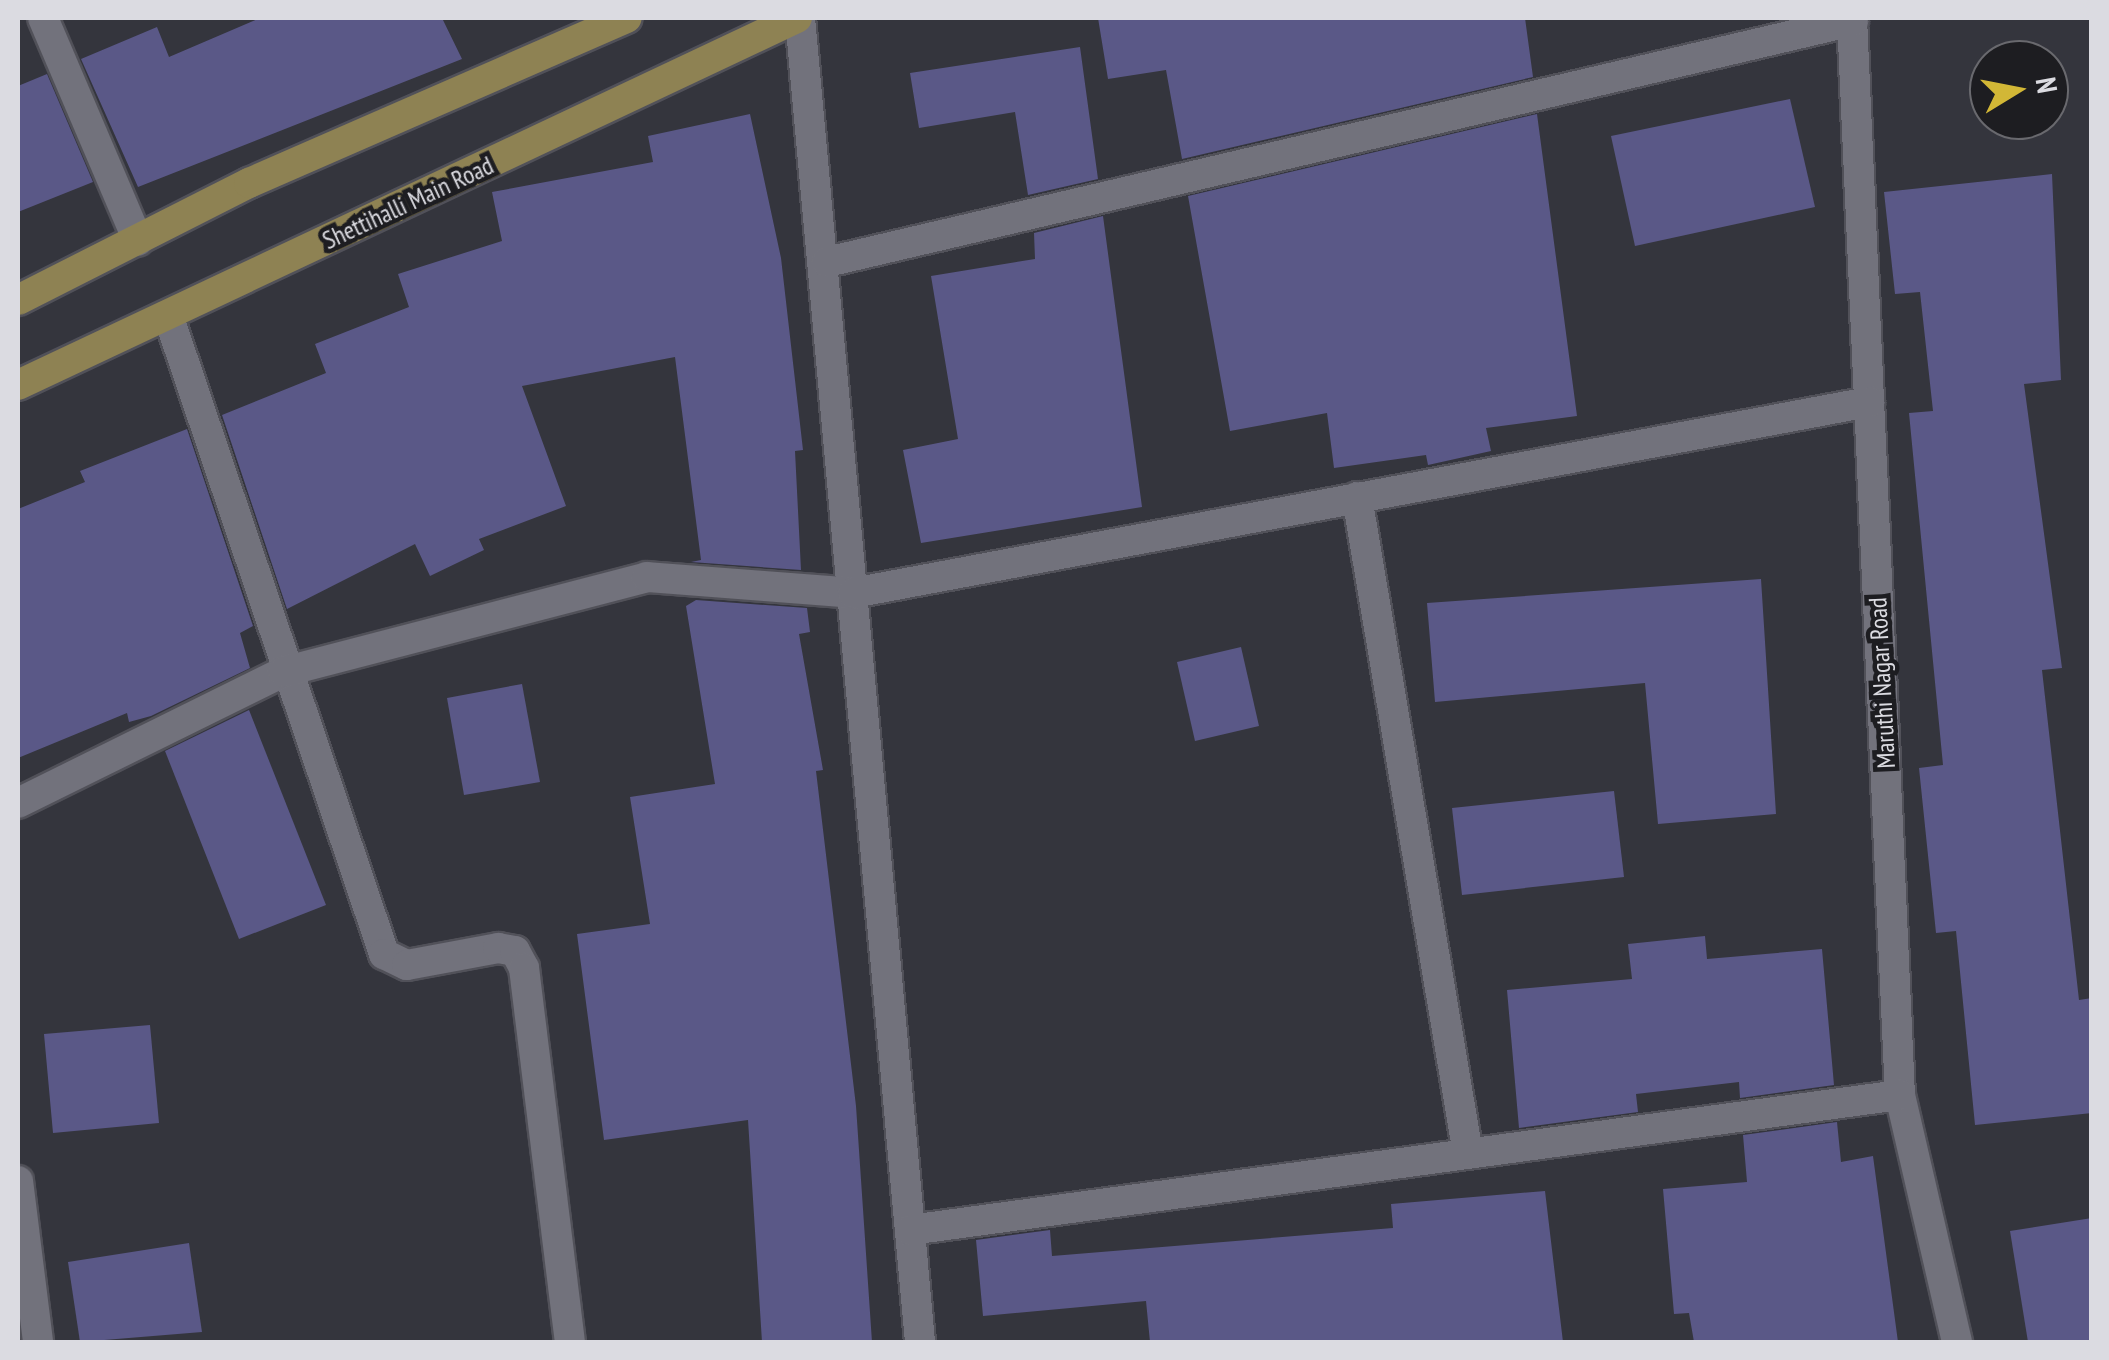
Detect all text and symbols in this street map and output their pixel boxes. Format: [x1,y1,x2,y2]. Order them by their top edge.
north arrow [1969,40,2069,140]
text: N [2028,74,2067,96]
street label: Shettihalli Main Road [318,150,498,256]
street label: Maruthi Nagar Road [1863,597,1901,769]

